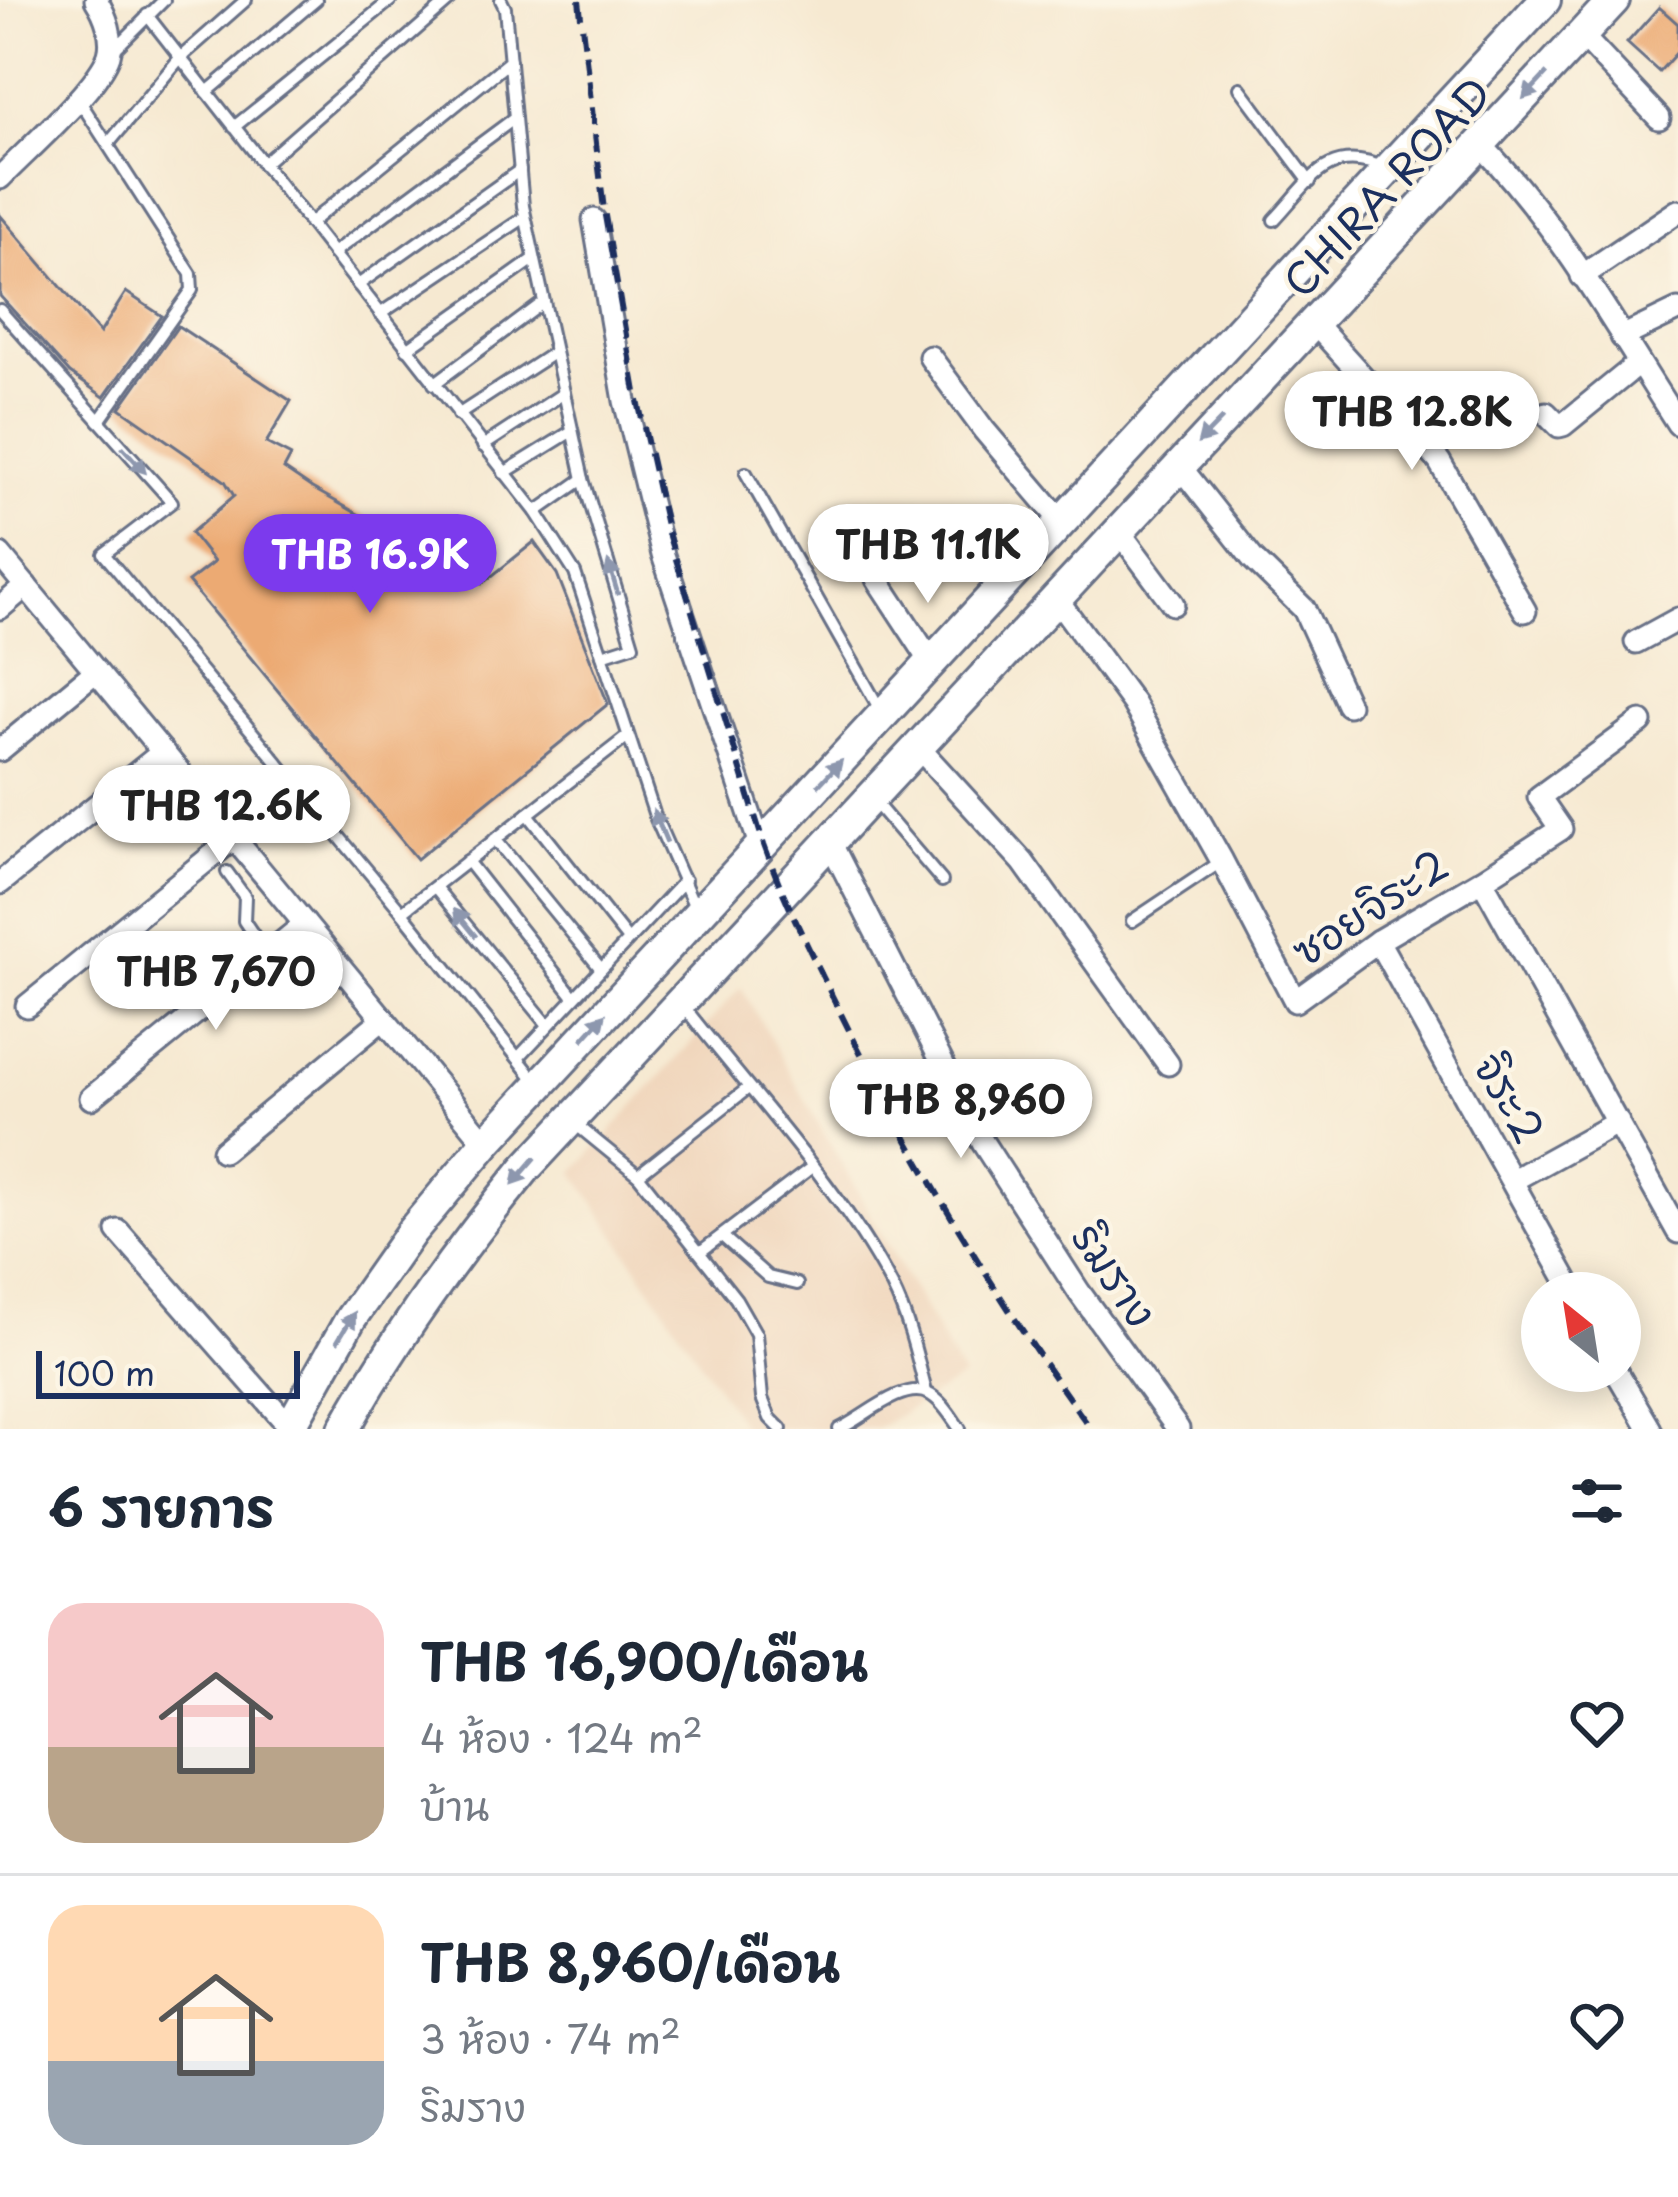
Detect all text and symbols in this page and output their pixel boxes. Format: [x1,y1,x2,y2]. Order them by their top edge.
street label: CHIRA ROAD [1267,62,1505,310]
one-way arrow [1521,71,1549,100]
pin: THB 12.8K [1275,371,1549,473]
text: THB 12.8K [1311,380,1513,439]
one-way arrow [1196,417,1224,445]
one-way arrow [120,445,147,474]
pin: THB 11.1K [791,504,1065,606]
text: THB 11.1K [835,513,1021,572]
pin: THB 16.9K [233,514,507,616]
text: THB 16.9K [271,523,469,582]
one-way arrow [603,559,621,596]
one-way arrow [816,758,844,787]
pin: THB 12.6K [84,765,358,867]
text: THB 12.6K [119,774,323,833]
one-way arrow [650,807,669,843]
street label: ซอยจิระ2 [1279,832,1459,980]
one-way arrow [453,908,478,939]
pin: THB 7,670 [79,931,353,1033]
text: THB 7,670 [116,940,316,999]
one-way arrow [580,1012,607,1042]
street label: จิระ2 [1460,1040,1562,1154]
pin: THB 8,960 [824,1059,1098,1161]
text: THB 8,960 [856,1068,1066,1127]
one-way arrow [512,1156,538,1186]
street label: ริมราง [1058,1209,1174,1339]
north arrow [1521,1272,1641,1392]
map controls [1521,1272,1641,1392]
one-way arrow [335,1310,356,1344]
scale bar [36,1345,300,1398]
text: 100 m [54,1347,155,1397]
text: 6 รายการ [48,1467,274,1544]
icon: filters [1564,1468,1630,1534]
text: THB 16,900/เดือน [420,1621,868,1698]
icon: home [144,1651,288,1795]
icon: heart [1564,1690,1630,1756]
text: 4 ห้อง · 124 m² [420,1707,703,1766]
text: บ้าน [420,1775,489,1834]
text: THB 8,960/เดือน [420,1922,841,1999]
icon: home [144,1953,288,2097]
icon: heart [1564,1992,1630,2058]
text: 3 ห้อง · 74 m² [420,2008,681,2067]
text: ริมราง [420,2076,526,2135]

